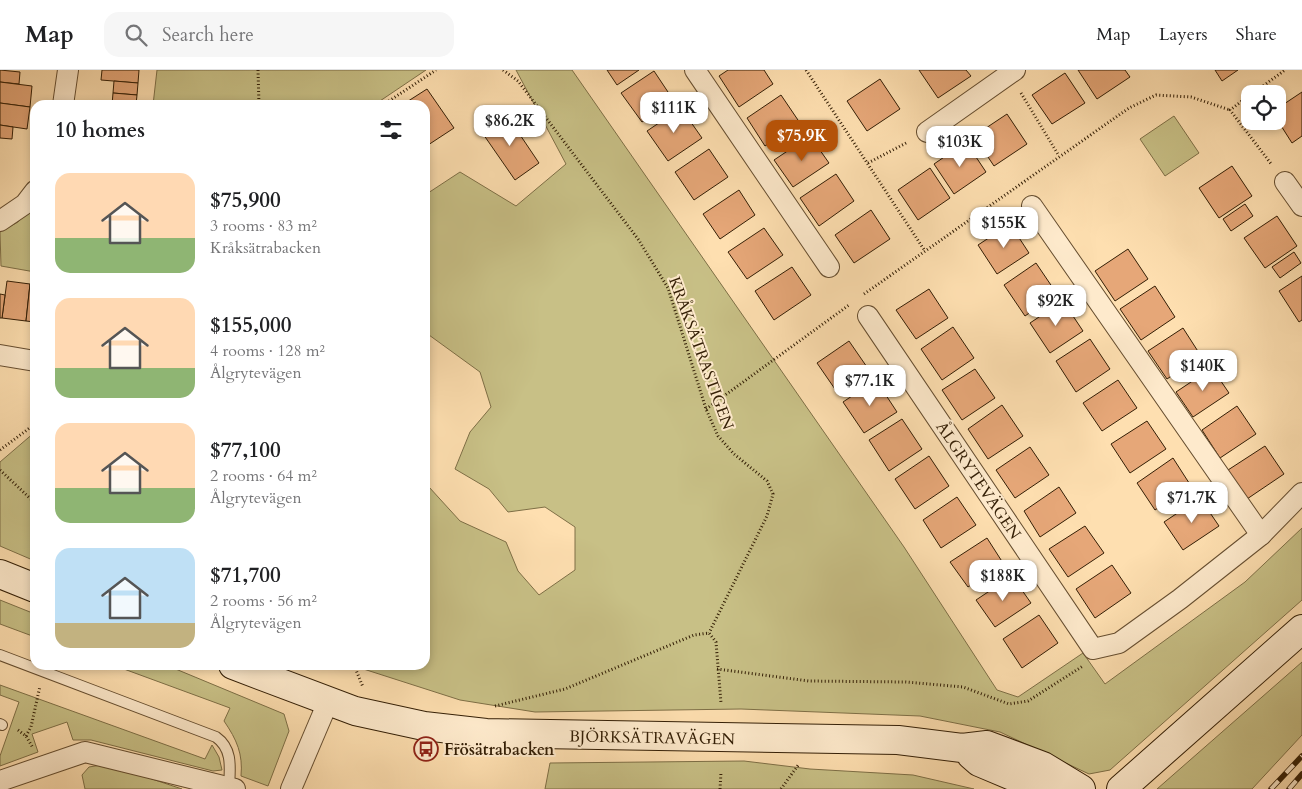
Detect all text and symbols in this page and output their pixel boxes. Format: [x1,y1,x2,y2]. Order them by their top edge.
search box [104,12,454,57]
text: Map [25,18,74,51]
icon: search [122,21,150,49]
text: Search here [162,22,254,48]
text: Map [1096,22,1131,47]
text: Layers [1159,22,1208,47]
text: Share [1236,22,1277,47]
map controls [1241,85,1286,130]
button: locate [1241,85,1286,130]
pin: $111K [639,92,709,134]
text: $111K [651,97,697,119]
pin: $86.2K [469,104,551,147]
text: $86.2K [485,110,535,132]
text: 10 homes [55,116,145,145]
icon: filters [377,116,405,144]
pin: $75.9K [761,119,843,162]
text: $75.9K [777,125,827,147]
pin: $103K [925,126,995,168]
text: $103K [937,131,983,153]
text: $75,900 [210,186,281,215]
icon: home [95,193,155,253]
pin: $155K [969,206,1039,249]
text: $155K [981,212,1027,234]
text: 3 rooms · 83 m² [210,215,317,237]
text: Kråksätrabacken [210,237,321,259]
street label: KRÅKSÄTRASTIGEN [663,274,739,433]
pin: $92K [1026,284,1086,327]
text: $92K [1037,290,1075,312]
text: $155,000 [210,311,291,340]
icon: home [95,318,155,378]
text: 4 rooms · 128 m² [210,340,325,362]
pin: $140K [1168,350,1238,392]
text: $140K [1180,355,1226,377]
text: Ålgrytevägen [210,362,302,384]
pin: $77.1K [829,364,911,407]
text: $77.1K [845,370,895,392]
street label: ÅLGRYTEVÄGEN [931,417,1026,544]
text: $77,100 [210,436,281,465]
icon: home [95,443,155,503]
text: 2 rooms · 64 m² [210,465,317,487]
pin: $71.7K [1151,482,1233,524]
text: Ålgrytevägen [210,487,302,509]
text: $71.7K [1167,487,1217,509]
pin: $188K [968,560,1038,602]
text: $71,700 [210,561,281,590]
text: $188K [980,565,1026,587]
icon: home [95,568,155,628]
text: 2 rooms · 56 m² [210,590,317,612]
text: Ålgrytevägen [210,612,302,634]
street label: BJÖRKSÄTRAVÄGEN [569,726,736,750]
bus stop icon: Frösätrabacken [413,736,439,762]
place label: Frösätrabacken [444,739,555,761]

